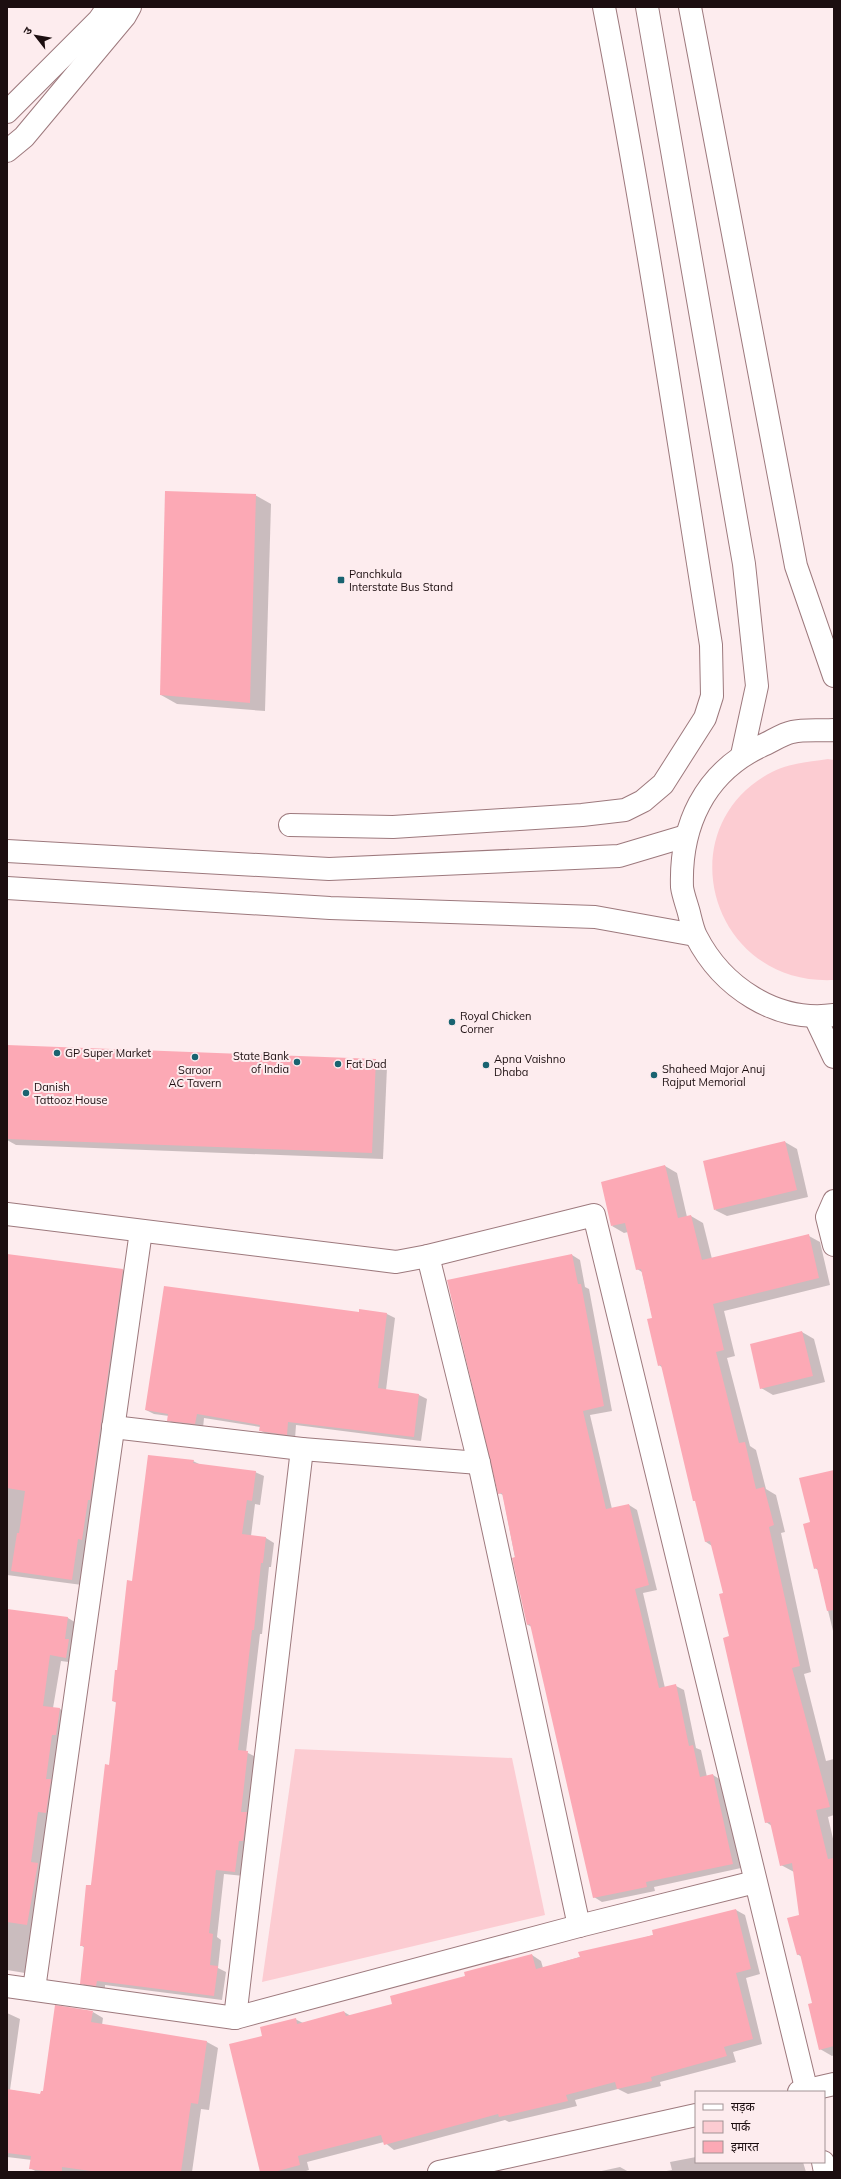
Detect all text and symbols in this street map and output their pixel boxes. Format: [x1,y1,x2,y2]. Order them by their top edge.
north arrow [16,16,56,56]
text: उ [20,24,35,37]
place label: Panchkula Interstate Bus Stand [349,567,453,594]
marker: Panchkula Interstate Bus Stand [336,575,346,585]
place label: Royal Chicken Corner [460,1009,532,1036]
marker: Royal Chicken Corner [447,1017,457,1027]
place label: GP Super Market [65,1046,151,1060]
marker: GP Super Market [52,1048,62,1058]
place label: State Bank of India [233,1049,289,1076]
marker: Saroor AC Tavern [190,1052,200,1062]
place label: Apna Vaishno Dhaba [494,1052,566,1079]
marker: State Bank of India [292,1057,302,1067]
place label: Fat Dad [346,1057,387,1071]
marker: Fat Dad [333,1059,343,1069]
marker: Apna Vaishno Dhaba [481,1060,491,1070]
place label: Shaheed Major Anuj Rajput Memorial [662,1062,765,1089]
place label: Saroor AC Tavern [169,1063,221,1090]
marker: Shaheed Major Anuj Rajput Memorial [649,1070,659,1080]
place label: Danish Tattooz House [34,1080,107,1107]
marker: Danish Tattooz House [21,1088,31,1098]
legend [695,2091,825,2163]
text: सड़क [731,2099,756,2114]
text: पार्क [731,2119,751,2134]
text: इमारत [731,2139,760,2154]

